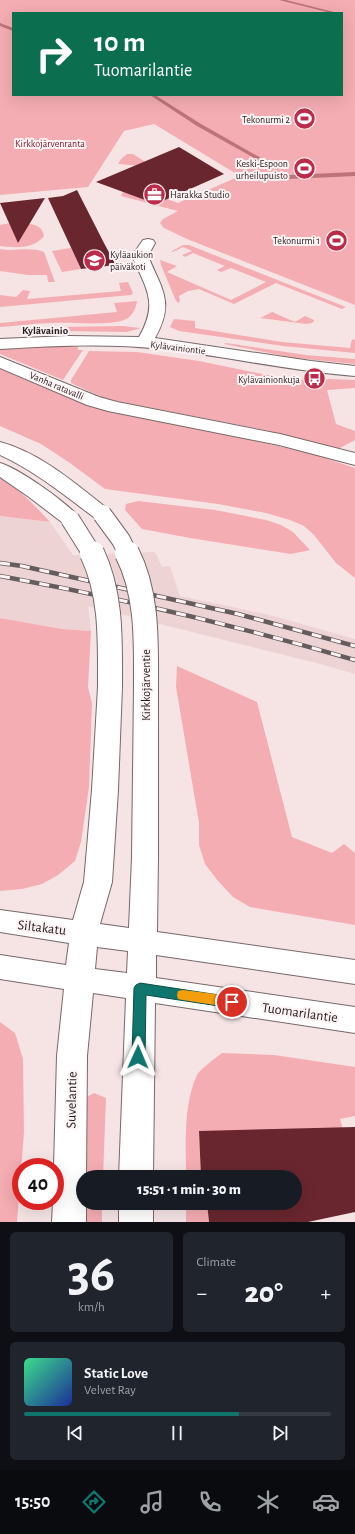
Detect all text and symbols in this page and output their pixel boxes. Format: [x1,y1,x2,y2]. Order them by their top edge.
icon: right [28,28,80,80]
text: 10 m [94,29,146,57]
text: Tuomarilantie [94,62,192,80]
sports icon: Tekonurmi 2 [292,106,318,132]
place label: Tekonurmi 2 [242,115,290,125]
park label: Kirkkojärvenranta [15,139,85,149]
sports icon: Keski-Espoon urheilupuisto [291,156,317,182]
place label: Keski-Espoon urheilupuisto [236,159,288,181]
office icon: Harakka Studio [141,181,167,207]
place label: Harakka Studio [170,190,230,200]
sports icon: Tekonurmi 1 [323,227,349,253]
place label: Tekonurmi 1 [273,236,320,246]
school or university icon: Kyläaukion päiväkoti [82,247,108,273]
place label: Kyläaukion päiväkoti [110,250,153,272]
district label: Kylävainio [22,325,69,336]
street label: Kylävainiontie [150,340,206,356]
bus stop icon: Kylävainionkuja [302,366,328,392]
street label: Vanha ratavalli [28,370,85,402]
place label: Kylävainionkuja [238,375,300,385]
street label: Kirkkojärventie [140,649,153,721]
street label: Siltakatu [17,918,67,938]
pin [215,985,249,1019]
icon: arrive [221,991,243,1013]
street label: Tuomarilantie [261,1001,339,1025]
position arrow [117,1036,159,1078]
street label: Suvelantie [65,1071,79,1129]
speed limit sign: 40 [12,1158,64,1210]
text: 15:51 · 1 min · 30 m [137,1182,241,1197]
text: 36 [67,1248,115,1300]
text: Climate [197,1256,236,1269]
text: 20° [244,1278,283,1308]
text: − [197,1282,207,1304]
text: + [320,1282,331,1304]
text: km/h [78,1301,105,1314]
text: Static Love [84,1366,148,1381]
text: Velvet Ray [84,1384,136,1397]
icon: previous [64,1422,86,1444]
icon: pause [166,1422,188,1444]
icon: next [269,1422,291,1444]
icon: directions [80,1488,108,1516]
icon: music [138,1488,166,1516]
icon: phone [196,1488,224,1516]
icon: climate [254,1488,282,1516]
icon: car [312,1488,340,1516]
text: 15:50 [15,1493,51,1511]

